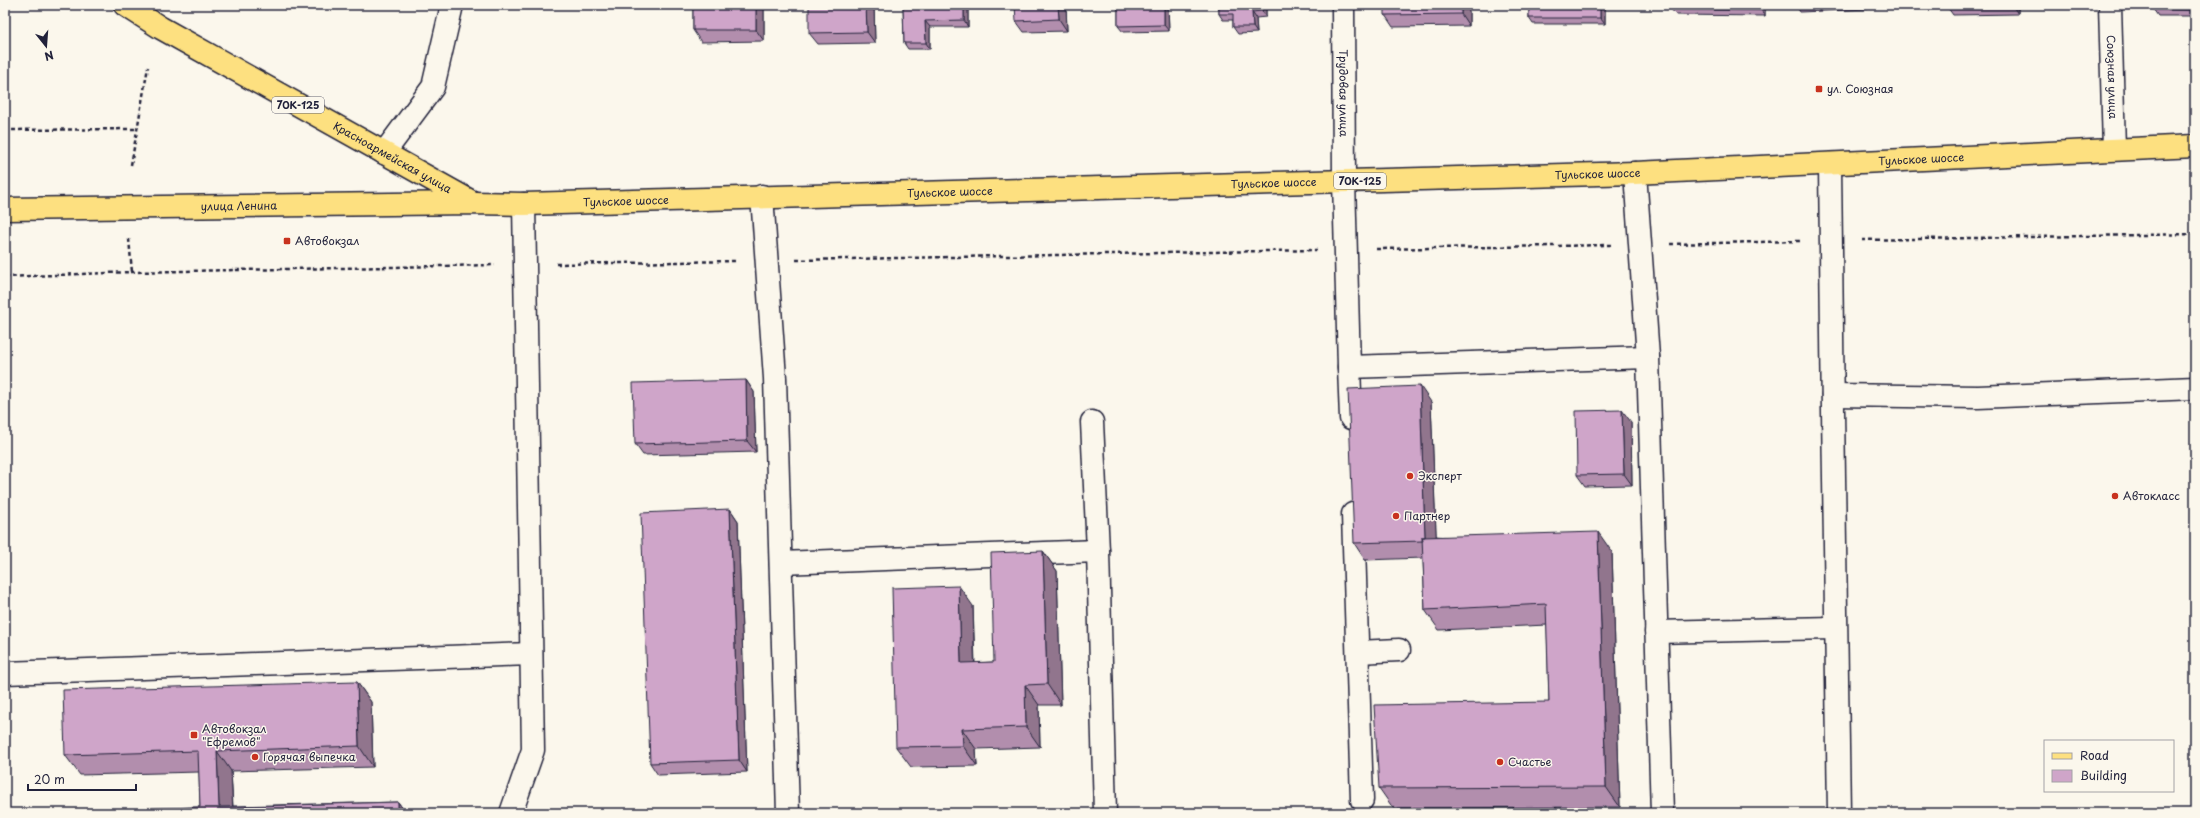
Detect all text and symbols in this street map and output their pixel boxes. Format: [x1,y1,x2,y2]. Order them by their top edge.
north arrow [26,26,66,66]
street label: Союзная улица [2103,35,2122,119]
text: N [42,47,56,66]
street label: Трудовая улица [1335,49,1353,137]
place label: ул. Союзная [1827,80,1894,97]
marker: ул. Союзная [1814,84,1824,94]
road number: 70К-125 [272,97,324,113]
street label: Красноармейская улица [330,117,455,197]
street label: Тульское шоссе [1878,148,1965,169]
street label: Тульское шоссе [1554,164,1641,183]
street label: Тульское шоссе [1230,173,1317,192]
road number: 70К-125 [1334,173,1386,189]
street label: Тульское шоссе [907,182,993,201]
street label: Тульское шоссе [583,191,669,210]
street label: улица Ленина [201,197,277,214]
place label: Автовокзал [295,232,359,249]
marker: Автовокзал [282,236,292,246]
place label: Эксперт [1418,467,1463,484]
marker: Эксперт [1405,471,1415,481]
place label: Автокласс [2123,487,2180,504]
marker: Автокласс [2110,491,2120,501]
place label: Партнер [1404,507,1450,524]
marker: Партнер [1391,511,1401,521]
place label: Автовокзал "Ефремов" [202,720,266,750]
marker: Автовокзал "Ефремов" [189,730,199,740]
legend [2044,740,2174,792]
text: Road [2080,746,2109,764]
place label: Горячая выпечка [263,748,356,765]
marker: Горячая выпечка [250,752,260,762]
place label: Счастье [1508,753,1551,770]
marker: Счастье [1495,757,1505,767]
scale bar [28,766,136,792]
text: Building [2080,766,2127,784]
text: 20 m [34,770,65,788]

